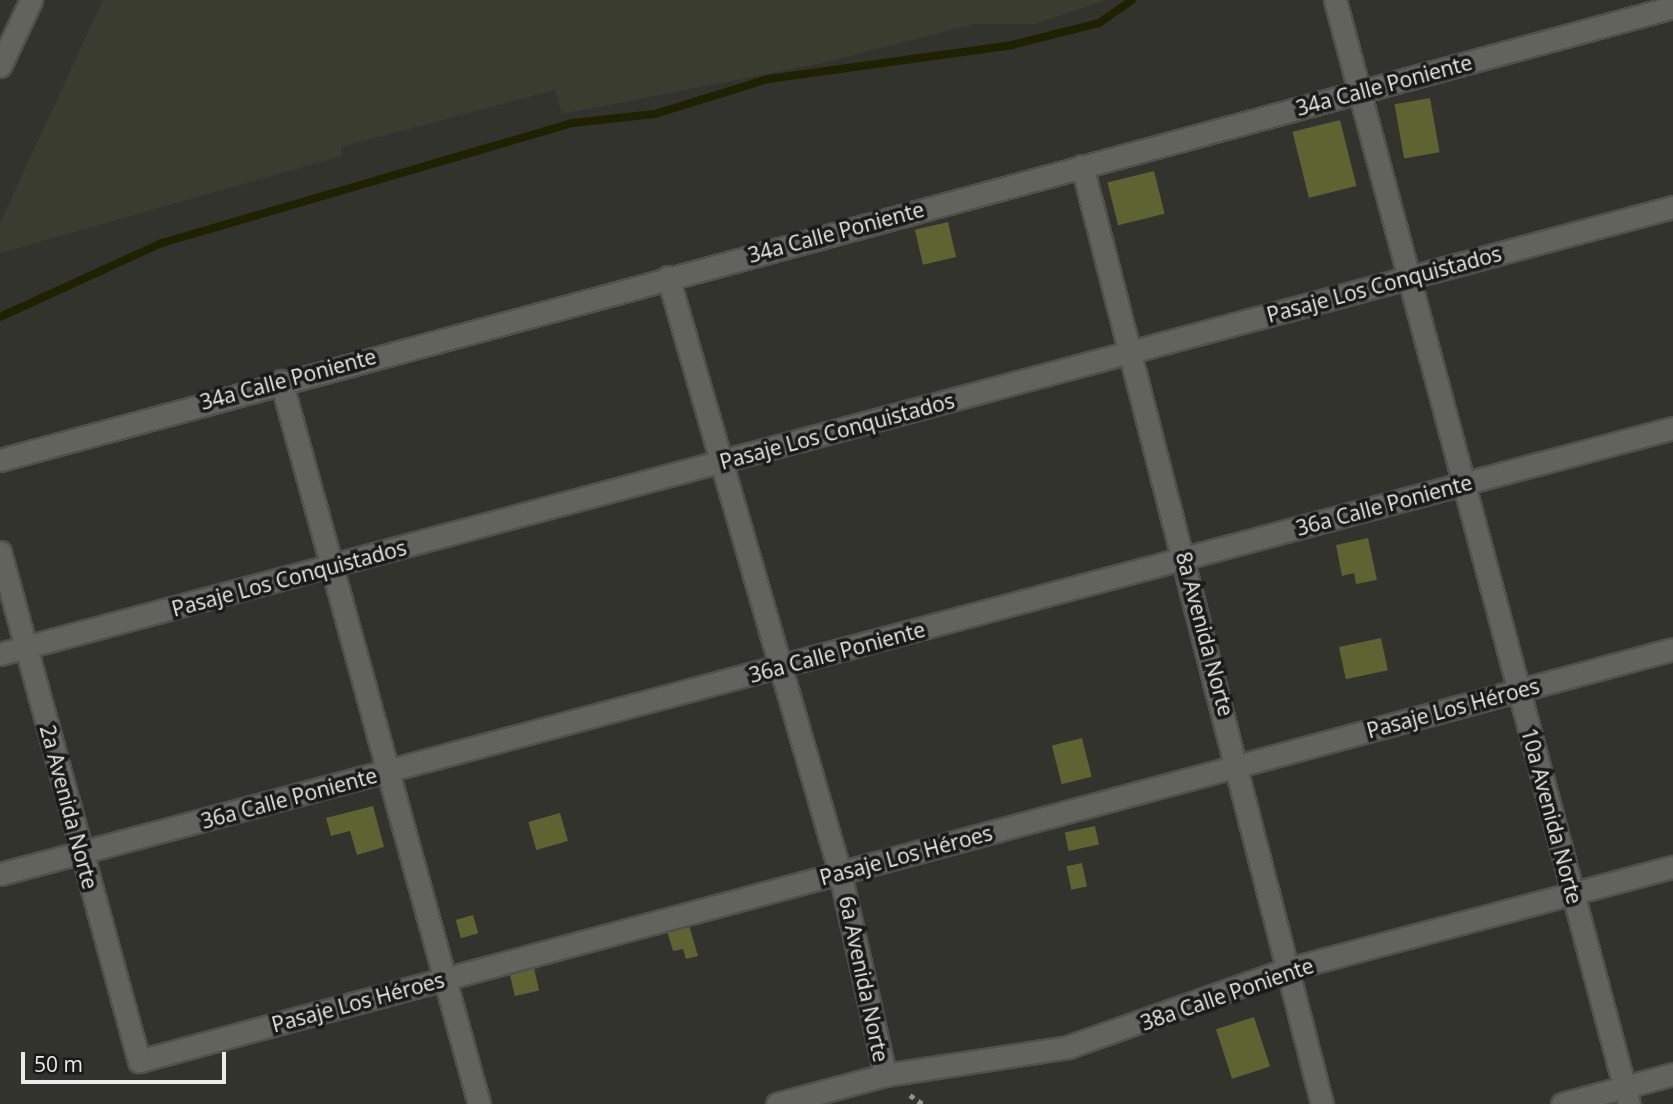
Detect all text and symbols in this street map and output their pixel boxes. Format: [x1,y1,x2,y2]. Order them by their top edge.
street label: 34a Calle Poniente [1293,49,1475,121]
street label: 34a Calle Poniente [745,196,927,268]
street label: Pasaje Los Conquistados [1264,241,1504,327]
street label: 34a Calle Poniente [197,343,379,415]
street label: Pasaje Los Conquistados [717,388,957,474]
street label: 36a Calle Poniente [1293,469,1475,541]
street label: Pasaje Los Conquistados [169,535,409,621]
street label: 8a Avenida Norte [1171,549,1239,719]
street label: 36a Calle Poniente [746,616,928,688]
street label: Pasaje Los Héroes [1364,673,1542,743]
street label: 2a Avenida Norte [35,722,103,892]
street label: 10a Avenida Norte [1516,725,1588,907]
street label: 36a Calle Poniente [198,762,380,834]
street label: Pasaje Los Héroes [817,820,995,890]
street label: 6a Avenida Norte [834,894,894,1064]
street label: 38a Calle Poniente [1137,953,1317,1035]
street label: Pasaje Los Héroes [269,967,447,1037]
scale bar [24,1038,229,1082]
text: 50 m [34,1050,83,1078]

